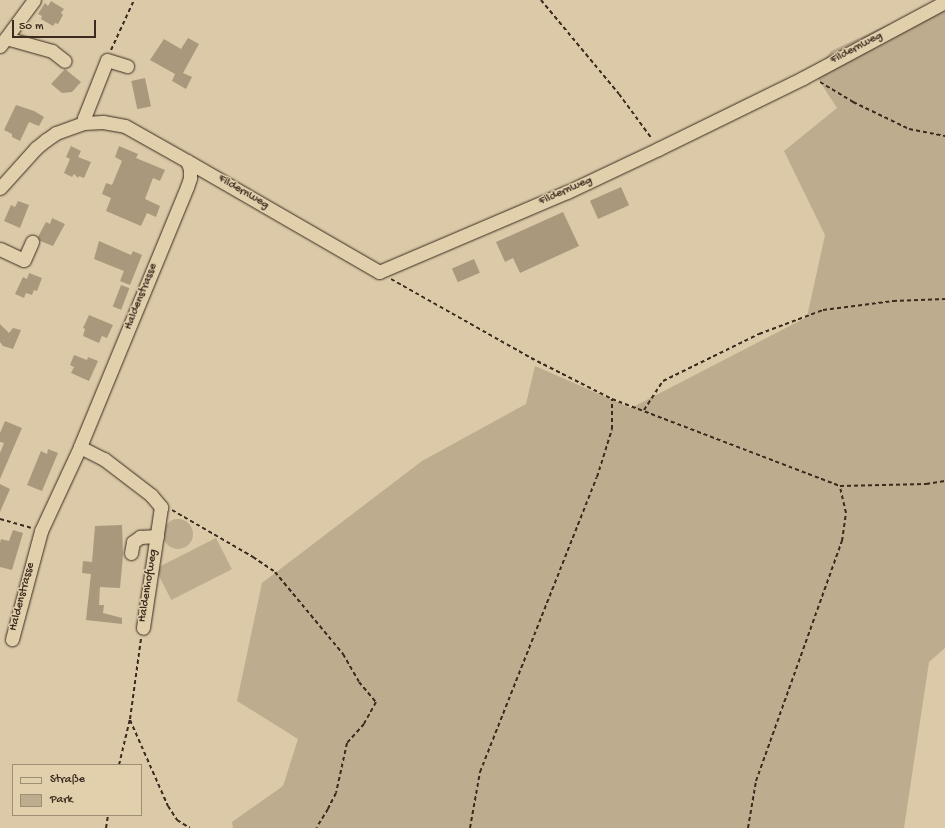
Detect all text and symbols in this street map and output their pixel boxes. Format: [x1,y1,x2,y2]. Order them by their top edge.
scale bar [14,12,98,38]
text: 50 m [19,20,44,34]
street label: Fildernweg [829,29,885,69]
street label: Fildernweg [215,173,271,213]
street label: Fildernweg [537,174,595,210]
street label: Haldenstrasse [122,262,162,332]
street label: Haldenhofweg [136,548,162,624]
street label: Haldenstrasse [7,561,39,633]
legend [12,764,142,816]
text: Straße [50,773,85,787]
text: Park [50,793,73,807]

